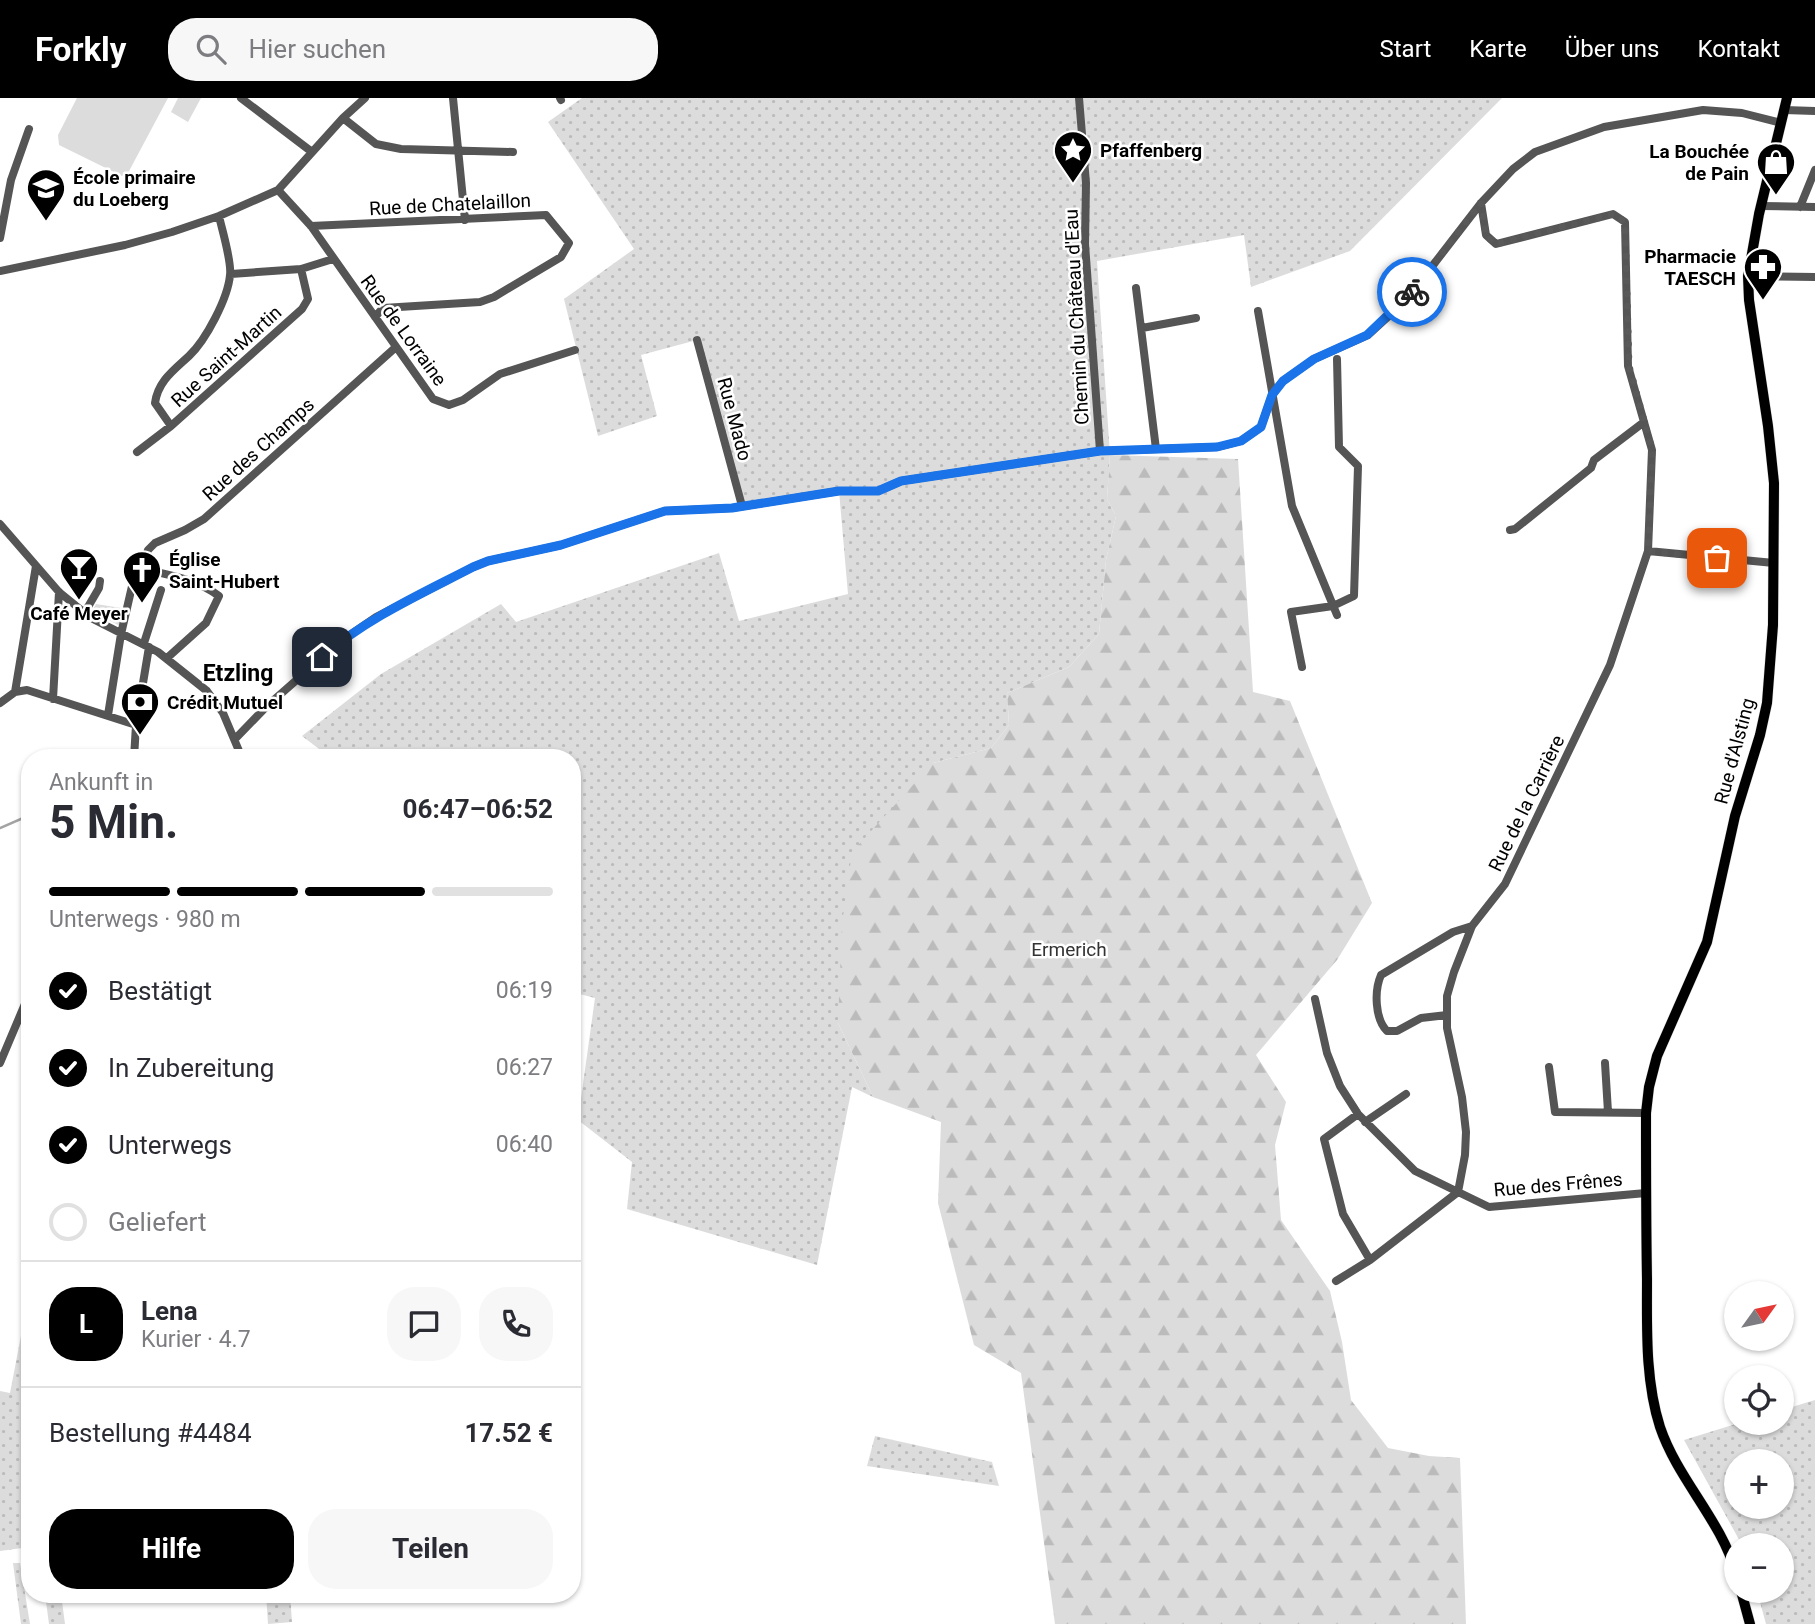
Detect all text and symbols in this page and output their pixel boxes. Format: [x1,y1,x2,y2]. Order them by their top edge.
search box [168,18,658,81]
text: Forkly [35,30,126,69]
icon: search [192,30,230,68]
text: Hier suchen [248,34,386,64]
text: Start [1380,35,1431,63]
text: Karte [1469,35,1527,63]
text: Über uns [1565,35,1659,63]
text: Kontakt [1697,35,1780,63]
place icon: Pfaffenberg [1052,129,1094,184]
place label: Pfaffenberg [1100,139,1202,162]
place label: La Bouchée de Pain [1649,140,1749,185]
shop icon: La Bouchée de Pain [1755,141,1797,196]
place label: École primaire du Loeberg [73,166,196,211]
school or university icon: École primaire du Loeberg [25,167,67,222]
street label: Rue de Chatelaillon [368,189,532,220]
street label: Chemin du Château d'Eau [1059,209,1094,425]
place label: Pharmacie TAESCH [1644,245,1736,290]
pharmacy icon: Pharmacie TAESCH [1742,246,1784,301]
courier [1377,257,1447,327]
street label: Rue de Lorraine [356,270,452,390]
icon: bike [1393,273,1431,311]
street label: Rue Saint-Martin [166,301,286,412]
street label: Rue Mado [712,375,757,463]
street label: Rue des Champs [198,393,319,506]
pin [1687,528,1747,588]
icon: bag [1698,539,1736,577]
bar icon: Café Meyer [58,546,100,601]
place label: Église Saint-Hubert [169,548,280,593]
church icon: Église Saint-Hubert [121,549,163,604]
place label: Café Meyer [30,602,128,625]
pin [292,627,352,687]
icon: home [303,638,341,676]
district label: Etzling [203,660,273,687]
bank icon: Crédit Mutuel [119,681,161,736]
place label: Crédit Mutuel [167,691,283,714]
street label: Rue d'Alsting [1709,696,1760,807]
street label: Rue de la Carrière [1484,731,1569,875]
text: Ankunft in [49,769,153,796]
text: 06:47–06:52 [403,794,553,824]
text: 5 Min. [49,795,178,849]
text: Unterwegs · 980 m [49,906,241,933]
park label: Ermerich [1031,938,1107,961]
icon: check [49,972,87,1010]
text: Bestätigt [108,976,212,1006]
text: 06:19 [496,977,553,1004]
icon: check [49,1049,87,1087]
text: In Zubereitung [108,1053,274,1083]
text: 06:27 [496,1054,553,1081]
icon: check [49,1126,87,1164]
text: Unterwegs [108,1130,232,1160]
text: 06:40 [496,1131,553,1158]
street label: Rue des Frênes [1493,1167,1623,1202]
text: Geliefert [108,1207,206,1237]
north arrow [1724,1281,1794,1351]
map controls [1724,1281,1794,1603]
button: chat [387,1287,461,1361]
button: phone [479,1287,553,1361]
text: Lena [141,1296,198,1326]
text: L [79,1309,93,1339]
text: Kurier · 4.7 [141,1326,251,1353]
button: locate [1724,1365,1794,1435]
text: Bestellung #4484 [49,1418,252,1448]
text: 17.52 € [464,1418,553,1448]
button: + [1724,1449,1794,1519]
button: Hilfe [49,1509,294,1589]
button: Teilen [308,1509,553,1589]
button: − [1724,1533,1794,1603]

